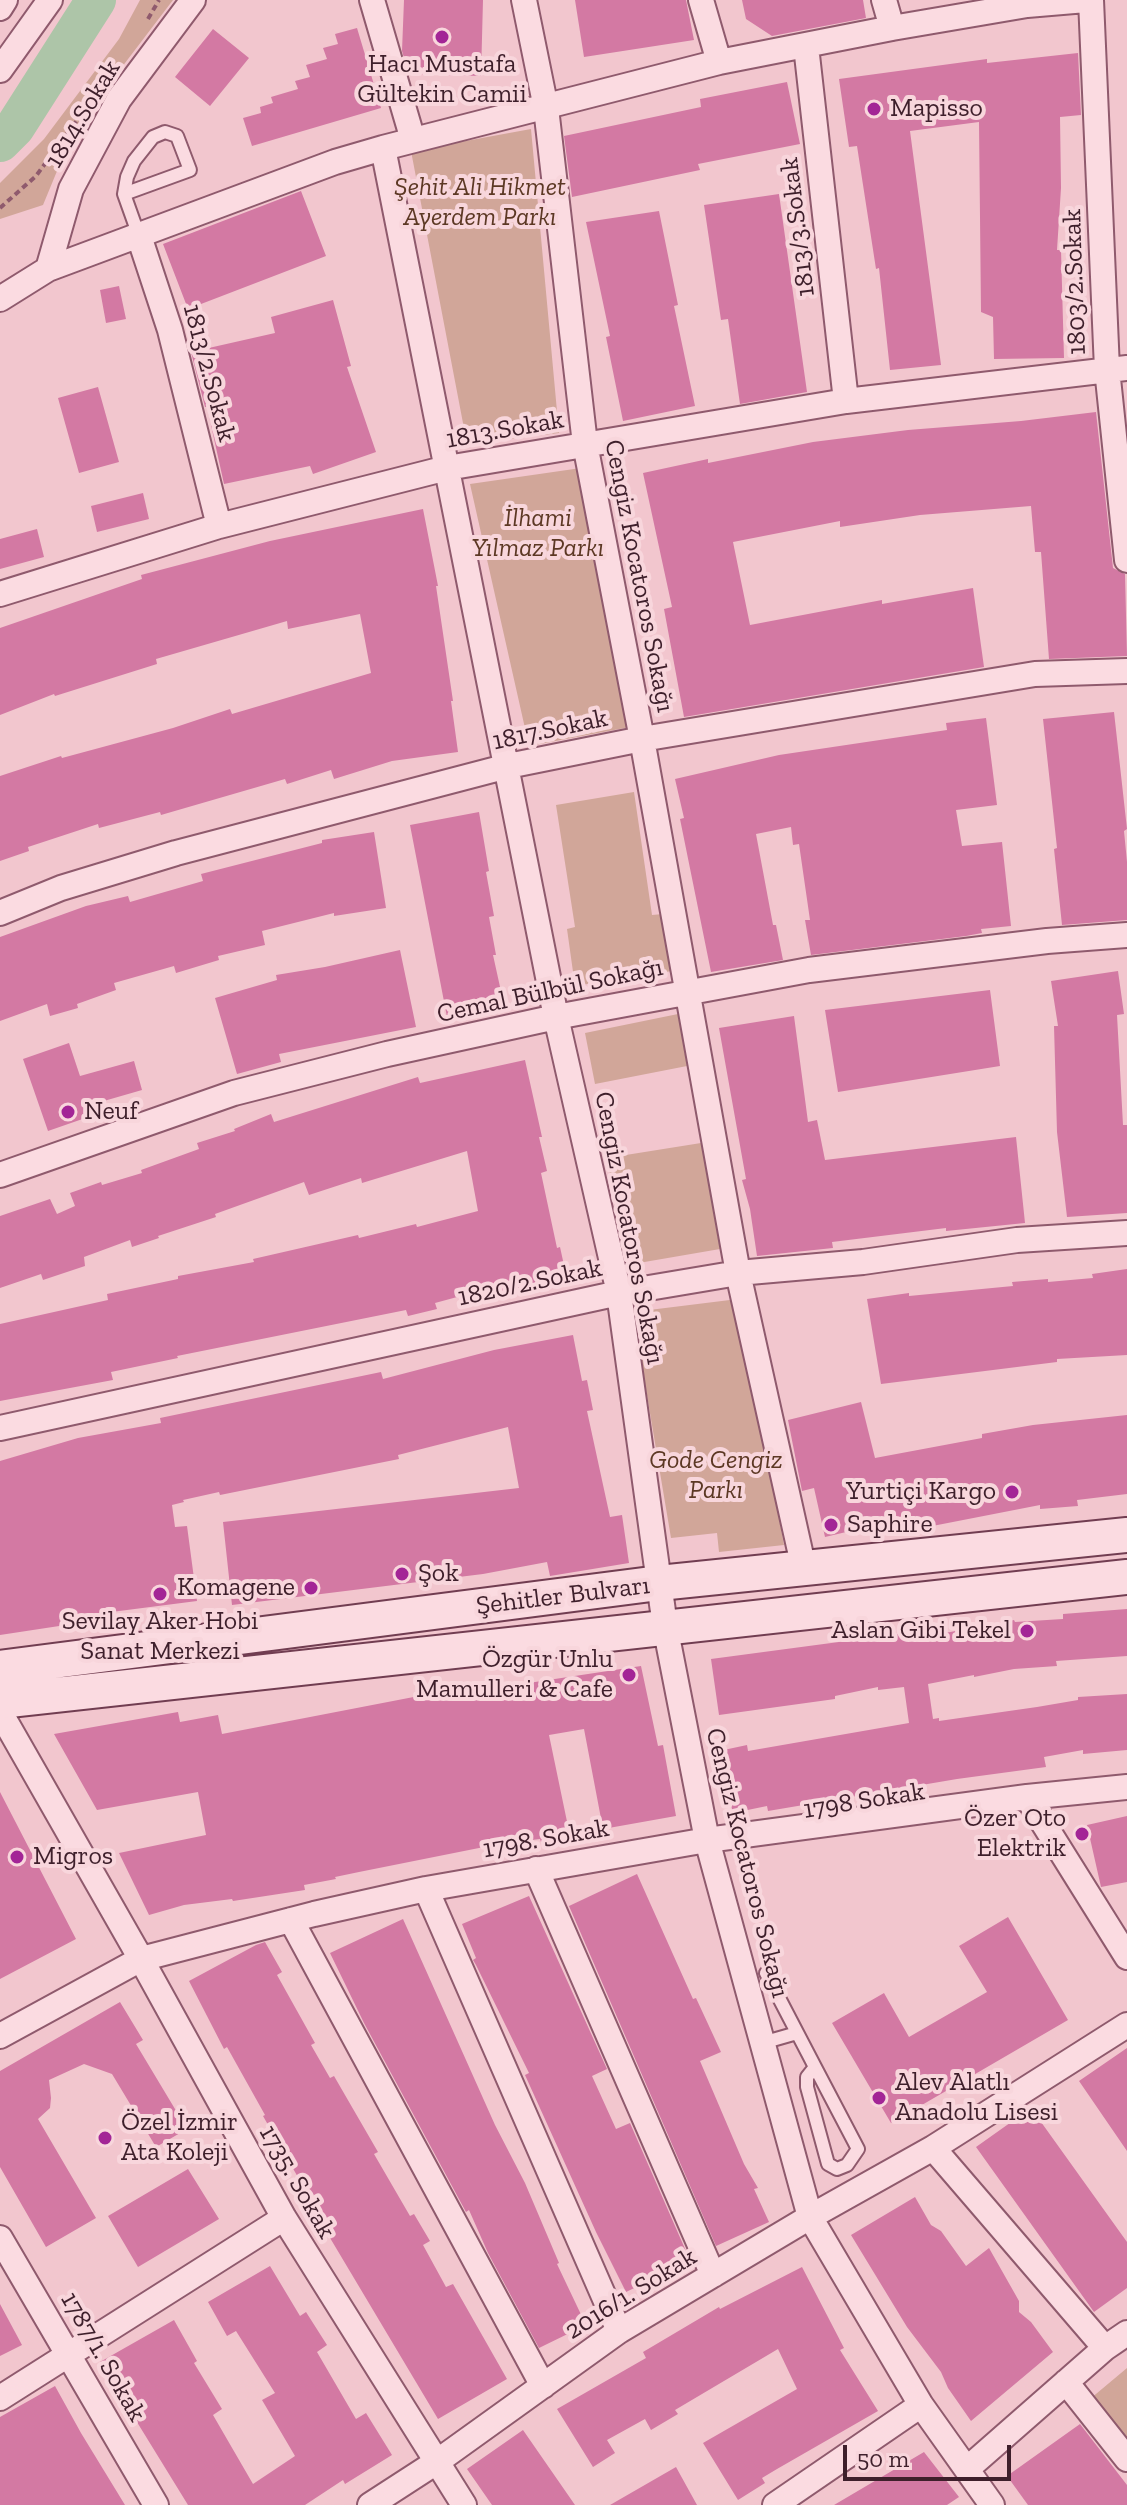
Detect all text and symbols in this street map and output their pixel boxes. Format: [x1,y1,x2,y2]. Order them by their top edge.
marker: Hacı Mustafa Gültekin Camii [433,28,451,46]
place label: Hacı Mustafa Gültekin Camii [357,49,527,110]
street label: 1814.Sokak [39,54,127,174]
place label: Mapisso [890,93,983,125]
marker: Mapisso [865,100,883,118]
street label: 1813/3.Sokak [774,156,822,298]
park label: Şehit Ali Hikmet Ayerdem Parkı [394,172,566,234]
street label: 1803/2.Sokak [1057,209,1093,355]
street label: 1813/2.Sokak [176,301,242,445]
street label: 1813.Sokak [444,404,566,456]
street label: Cengiz Kocatoros Sokağı [597,437,681,715]
park label: İlhami Yılmaz Parkı [472,503,604,564]
street label: 1817.Sokak [490,703,610,757]
street label: Cemal Bülbül Sokağı [434,952,666,1030]
street label: Cengiz Kocatoros Sokağı [587,1089,671,1367]
place label: Neuf [84,1096,138,1128]
marker: Neuf [59,1103,77,1121]
street label: 1820/2.Sokak [455,1253,605,1313]
park label: Gode Cengiz Parkı [649,1445,783,1506]
place label: Yurtiçi Kargo [846,1476,996,1508]
marker: Yurtiçi Kargo [1003,1483,1021,1501]
place label: Saphire [847,1509,933,1541]
marker: Saphire [822,1516,840,1534]
place label: Şok [418,1558,459,1590]
marker: Şok [393,1565,411,1583]
street label: Şehitler Bulvarı [475,1570,651,1622]
place label: Komagene [177,1572,295,1604]
marker: Komagene [302,1579,320,1597]
marker: Sevilay Aker Hobi Sanat Merkezi [151,1585,169,1603]
place label: Sevilay Aker Hobi Sanat Merkezi [62,1606,258,1668]
place label: Aslan Gibi Tekel [831,1615,1011,1647]
marker: Aslan Gibi Tekel [1018,1622,1036,1640]
place label: Özgür Unlu Mamulleri & Cafe [416,1644,613,1706]
marker: Özgür Unlu Mamulleri & Cafe [620,1666,638,1684]
street label: Cengiz Kocatoros Sokağı [698,1725,796,2001]
street label: 1798 Sokak [801,1776,927,1826]
place label: Özer Oto Elektrik [964,1803,1066,1864]
street label: 1798. Sokak [480,1813,612,1865]
marker: Özer Oto Elektrik [1073,1825,1091,1843]
place label: Migros [33,1841,113,1873]
marker: Migros [8,1848,26,1866]
place label: Alev Alatlı Anadolu Lisesi [895,2067,1058,2128]
marker: Alev Alatlı Anadolu Lisesi [870,2089,888,2107]
place label: Özel İzmir Ata Koleji [121,2107,238,2168]
street label: 1735. Sokak [252,2120,342,2244]
marker: Özel İzmir Ata Koleji [96,2129,114,2147]
street label: 2016/1. Sokak [559,2241,703,2347]
street label: 1787/1. Sokak [53,2287,153,2427]
scale bar [847,2429,1015,2479]
text: 50 m [857,2444,909,2473]

